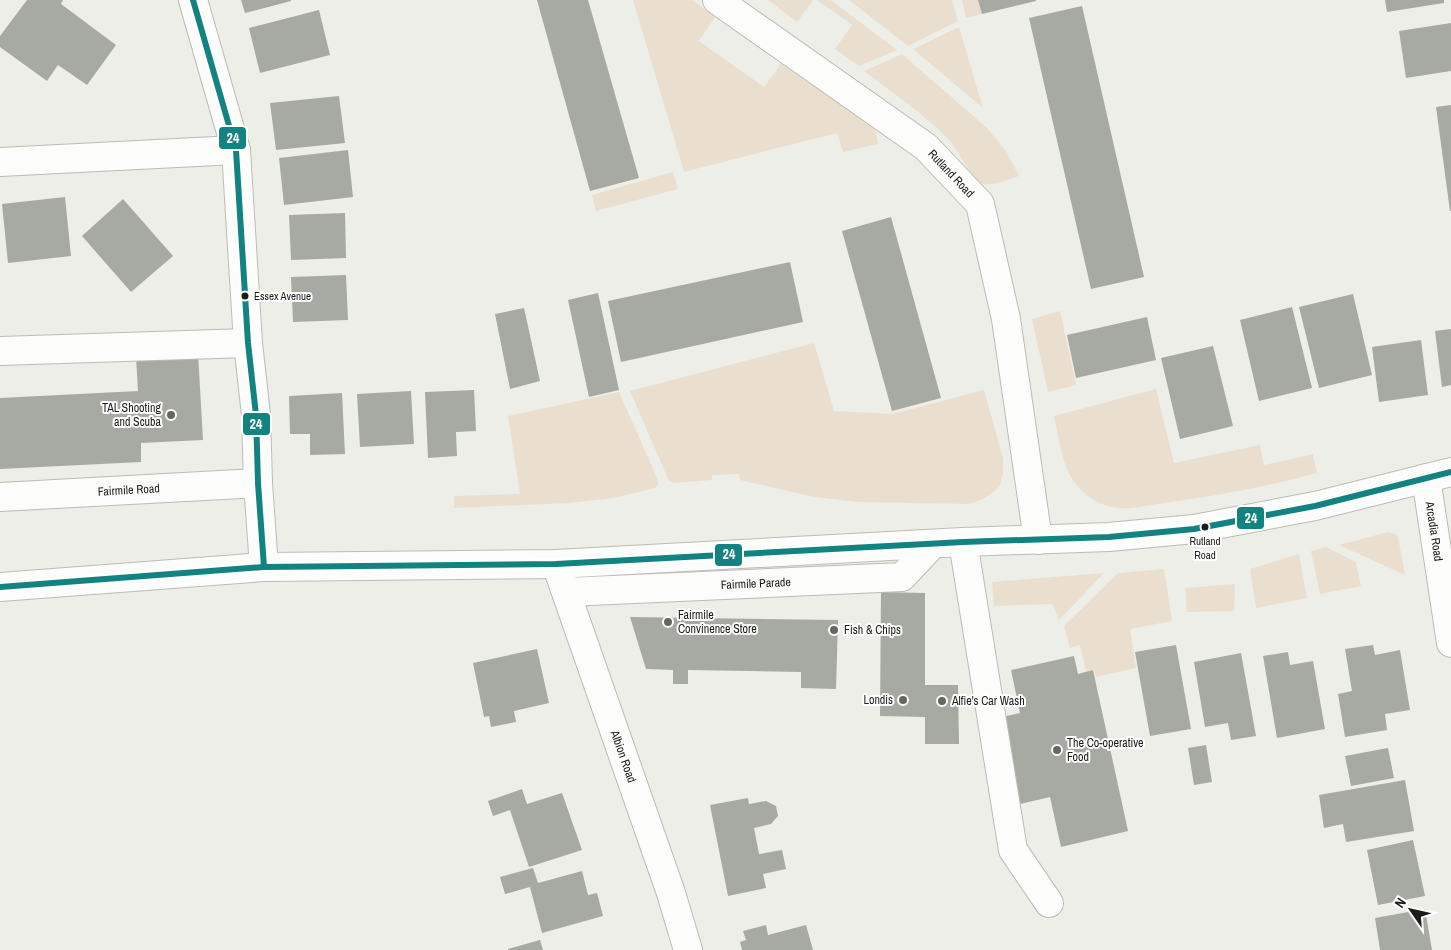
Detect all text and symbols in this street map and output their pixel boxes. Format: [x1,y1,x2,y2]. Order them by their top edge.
line badge: 24 [218,126,247,150]
text: 24 [227,129,240,147]
street label: Rutland Road [925,146,978,201]
place label: Essex Avenue [254,289,311,303]
marker: Essex Avenue [240,291,250,301]
place label: TAL Shooting and Scuba [102,400,162,430]
marker: TAL Shooting and Scuba [165,409,177,421]
line badge: 24 [242,412,271,436]
text: 24 [250,415,263,433]
street label: Fairmile Road [97,480,160,500]
street label: Arcadia Road [1422,499,1447,562]
line badge: 24 [1236,506,1265,530]
text: 24 [1245,509,1258,527]
marker: Rutland Road [1200,522,1210,532]
place label: Rutland Road [1189,534,1221,562]
line badge: 24 [714,543,743,567]
text: 24 [723,545,736,563]
street label: Fairmile Parade [720,574,791,593]
place label: Fairmile Convinence Store [678,607,757,637]
marker: Fairmile Convinence Store [662,616,674,628]
place label: Fish & Chips [844,622,901,638]
marker: Fish & Chips [828,624,840,636]
place label: Londis [863,692,893,708]
place label: Alfie's Car Wash [951,693,1025,709]
marker: Londis [897,694,909,706]
marker: Alfie's Car Wash [936,695,948,707]
street label: Albion Road [606,727,640,785]
place label: The Co-operative Food [1067,735,1144,765]
marker: The Co-operative Food [1051,744,1063,756]
north arrow [1386,885,1436,935]
text: N [1390,894,1410,911]

